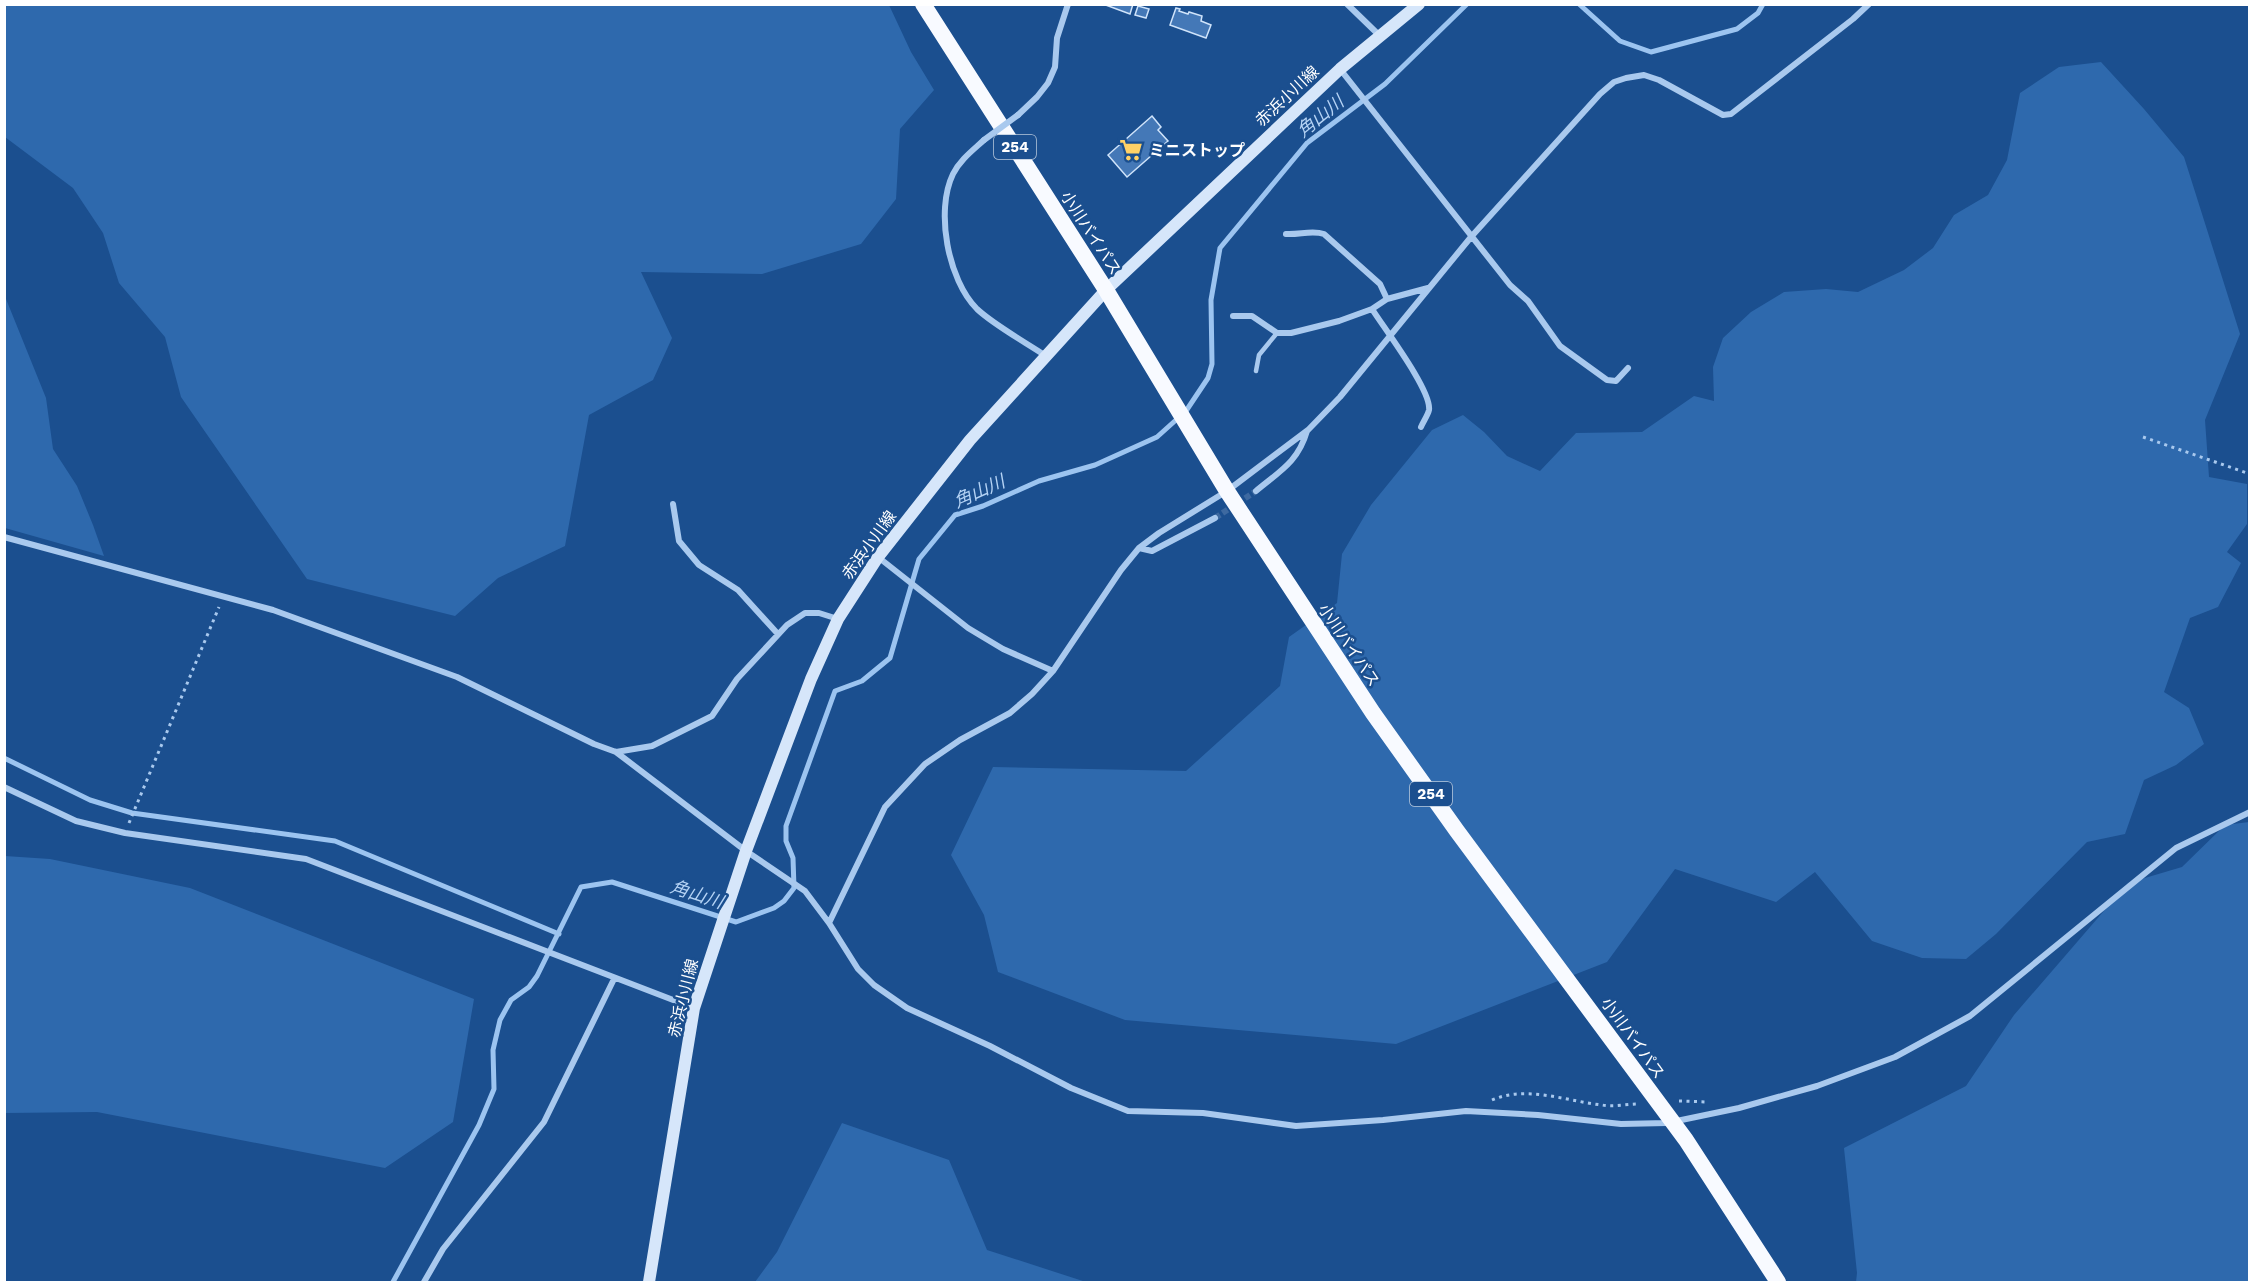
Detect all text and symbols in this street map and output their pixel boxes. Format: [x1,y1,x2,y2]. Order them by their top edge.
street label: 赤浜小川線 [1251,62,1323,130]
water label: 角山川 [1292,90,1349,141]
road number: 254 [994,135,1036,159]
supermarket icon: ミニストップ [1118,137,1144,163]
place label: ミニストップ [1149,141,1245,160]
street label: 小川バイパス [1057,188,1125,278]
water label: 角山川 [950,470,1010,512]
street label: 赤浜小川線 [838,507,900,583]
street label: 小川バイパス [1314,600,1384,690]
road number: 254 [1410,782,1452,806]
water label: 角山川 [668,876,728,913]
street label: 赤浜小川線 [664,957,702,1039]
street label: 小川バイパス [1597,994,1669,1082]

